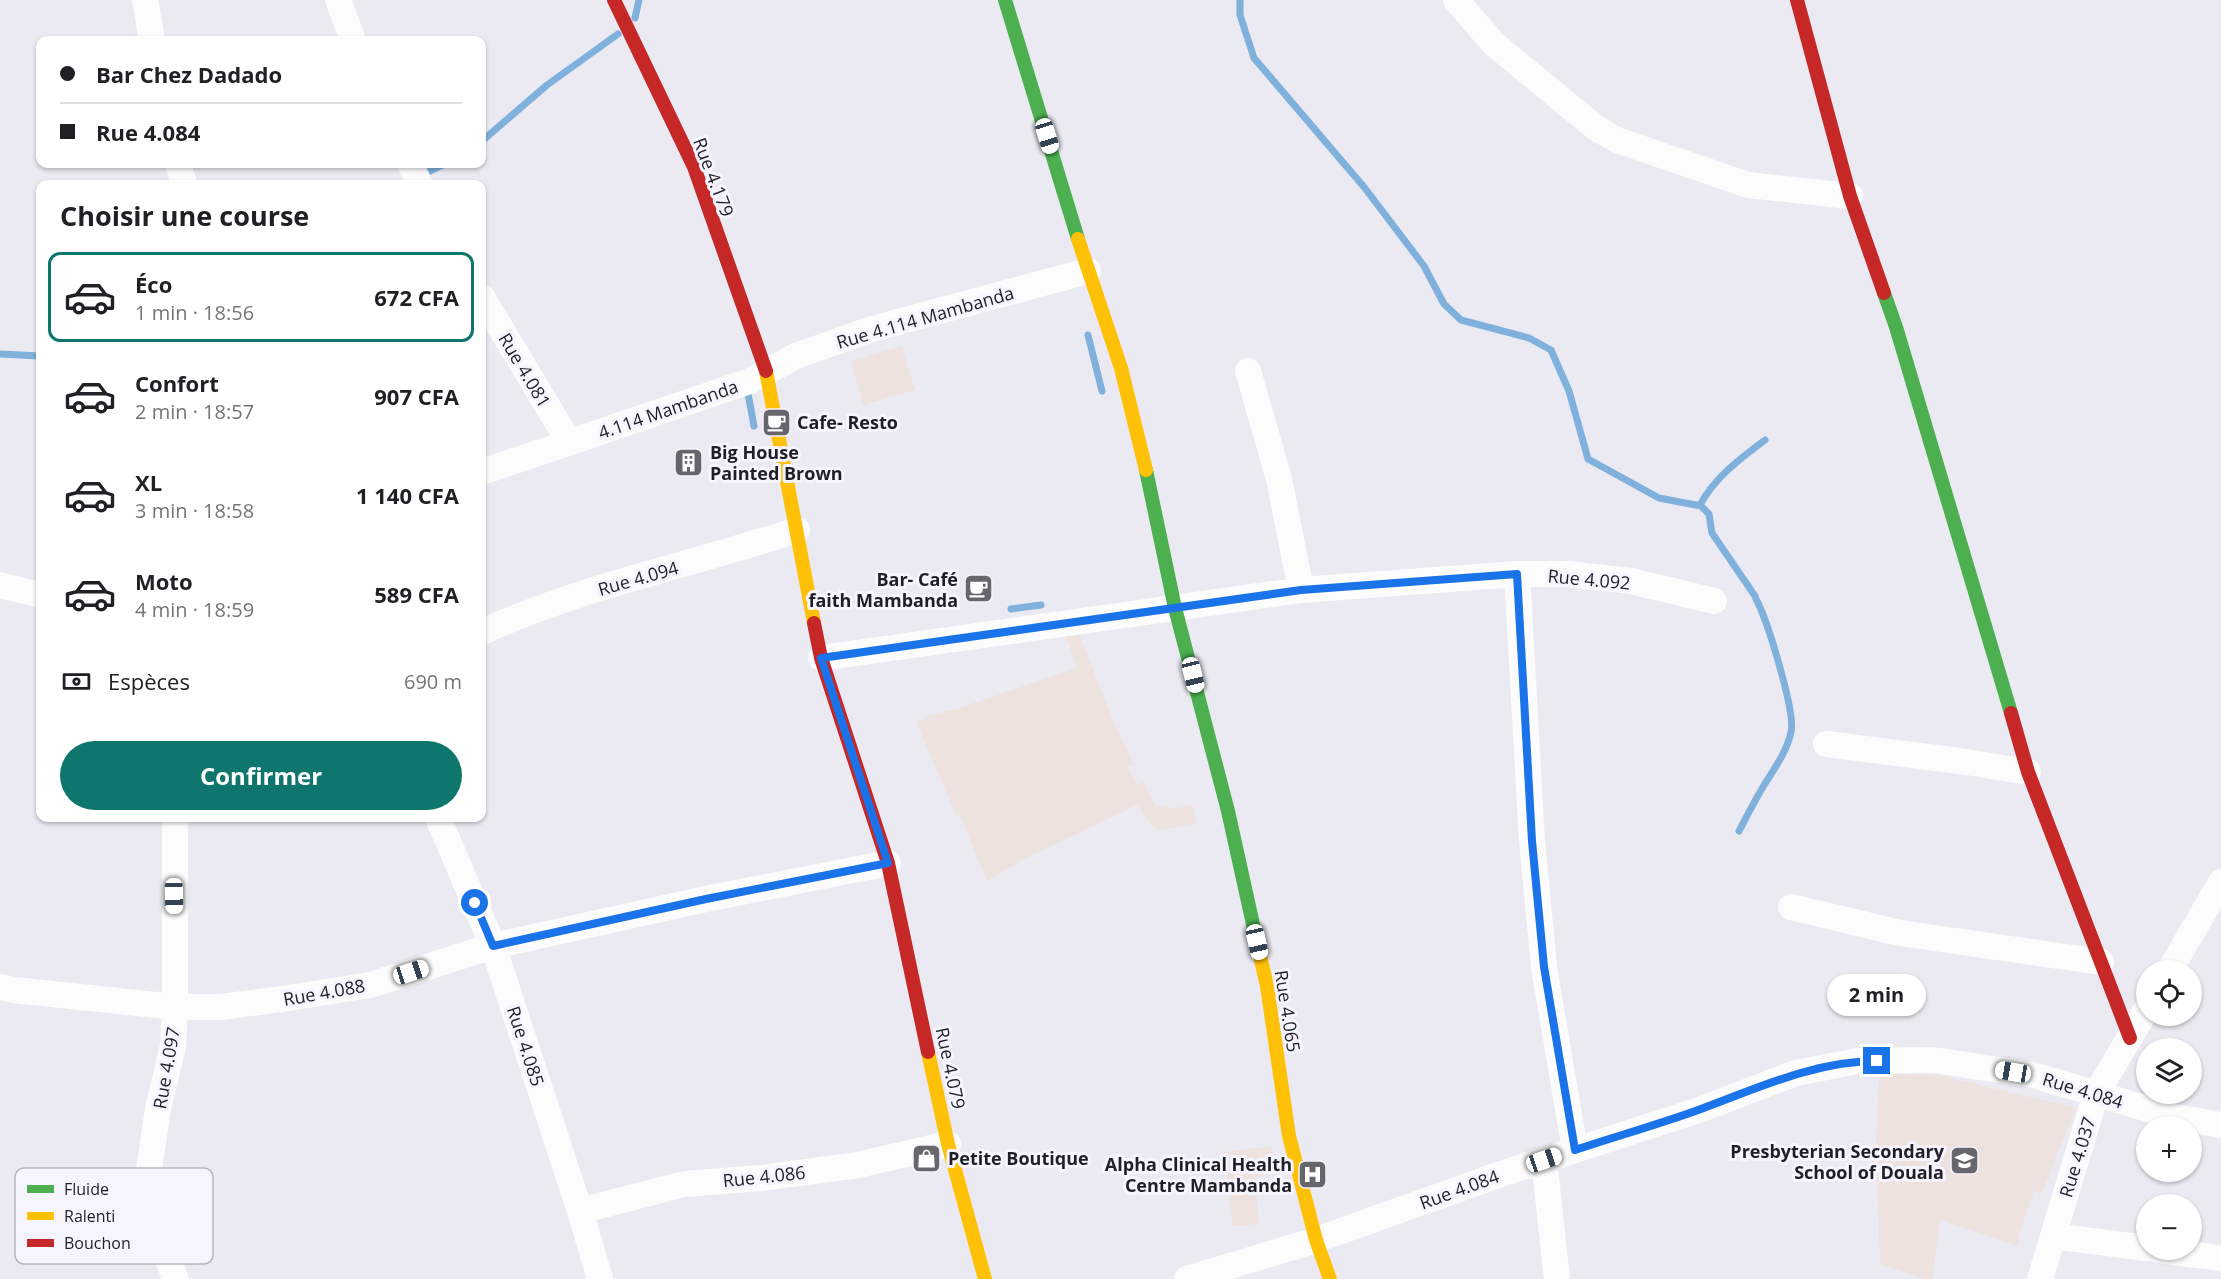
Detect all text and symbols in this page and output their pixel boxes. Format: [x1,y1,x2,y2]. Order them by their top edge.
text: Bar Chez Dadado [96,59,282,89]
car [1033,116,1061,156]
text: Rue 4.084 [96,117,200,147]
street label: Rue 4.179 [688,134,740,220]
text: Choisir une course [60,197,309,234]
text: Éco [135,269,172,299]
icon: car [63,270,117,324]
street label: Rue 4.114 Mambanda [834,280,1016,354]
text: 672 CFA [374,282,459,312]
text: 1 min · 18:56 [135,299,254,326]
street label: Rue 4.081 [493,328,557,412]
text: Confort [135,368,219,398]
icon: car [63,369,117,423]
street label: 4.114 Mambanda [595,374,741,444]
text: 907 CFA [374,381,459,411]
text: 2 min · 18:57 [135,398,254,425]
cafe icon: Cafe- Resto [760,406,792,438]
place label: Cafe- Resto [797,410,898,434]
place label: Big House Painted Brown [710,440,843,485]
building icon: Big House Painted Brown [673,446,705,478]
text: XL [135,467,162,497]
icon: car [63,468,117,522]
text: 1 140 CFA [356,480,459,510]
text: 3 min · 18:58 [135,497,254,524]
street label: Rue 4.094 [595,555,681,601]
street label: Rue 4.092 [1547,563,1631,595]
text: Moto [135,566,193,596]
icon: car [63,567,117,621]
place label: Bar- Café faith Mambanda [808,567,958,612]
cafe icon: Bar- Café faith Mambanda [963,573,995,605]
text: 589 CFA [374,579,459,609]
text: 4 min · 18:59 [135,596,254,623]
car [1180,655,1206,695]
icon: cash [60,665,93,698]
text: Espèces [108,666,190,696]
text: 690 m [404,668,462,695]
button: Confirmer [60,741,462,810]
car [165,878,183,914]
route start [461,889,488,916]
car [1244,922,1270,962]
car [391,958,431,986]
map controls [2136,960,2202,1260]
button: locate [2136,960,2202,1026]
street label: Rue 4.065 [1270,968,1306,1054]
street label: Rue 4.088 [281,973,367,1011]
callout: 2 min [1828,974,1926,1016]
text: 2 min [1849,981,1904,1008]
street label: Rue 4.085 [502,1003,550,1089]
street label: Rue 4.097 [147,1025,185,1111]
street label: Rue 4.079 [931,1025,971,1111]
button: layers [2136,1038,2202,1104]
route end [1863,1047,1890,1074]
car [1994,1060,2032,1084]
street label: Rue 4.084 [2040,1066,2126,1114]
street label: Rue 4.037 [2053,1114,2101,1200]
button: + [2136,1116,2202,1182]
place label: Presbyterian Secondary School of Douala [1730,1139,1945,1184]
shop icon: Petite Boutique [911,1142,943,1174]
school or university icon: Presbyterian Secondary School of Douala [1949,1145,1981,1177]
place label: Petite Boutique [948,1146,1089,1170]
car [1524,1146,1564,1174]
place label: Alpha Clinical Health Centre Mambanda [1105,1152,1292,1197]
hospital icon: Alpha Clinical Health Centre Mambanda [1297,1158,1329,1190]
street label: Rue 4.086 [722,1160,806,1192]
street label: Rue 4.084 [1416,1164,1502,1214]
legend [15,1168,213,1264]
text: Fluide [64,1178,109,1200]
button: − [2136,1194,2202,1260]
text: Ralenti [64,1205,115,1227]
text: Bouchon [64,1232,131,1254]

